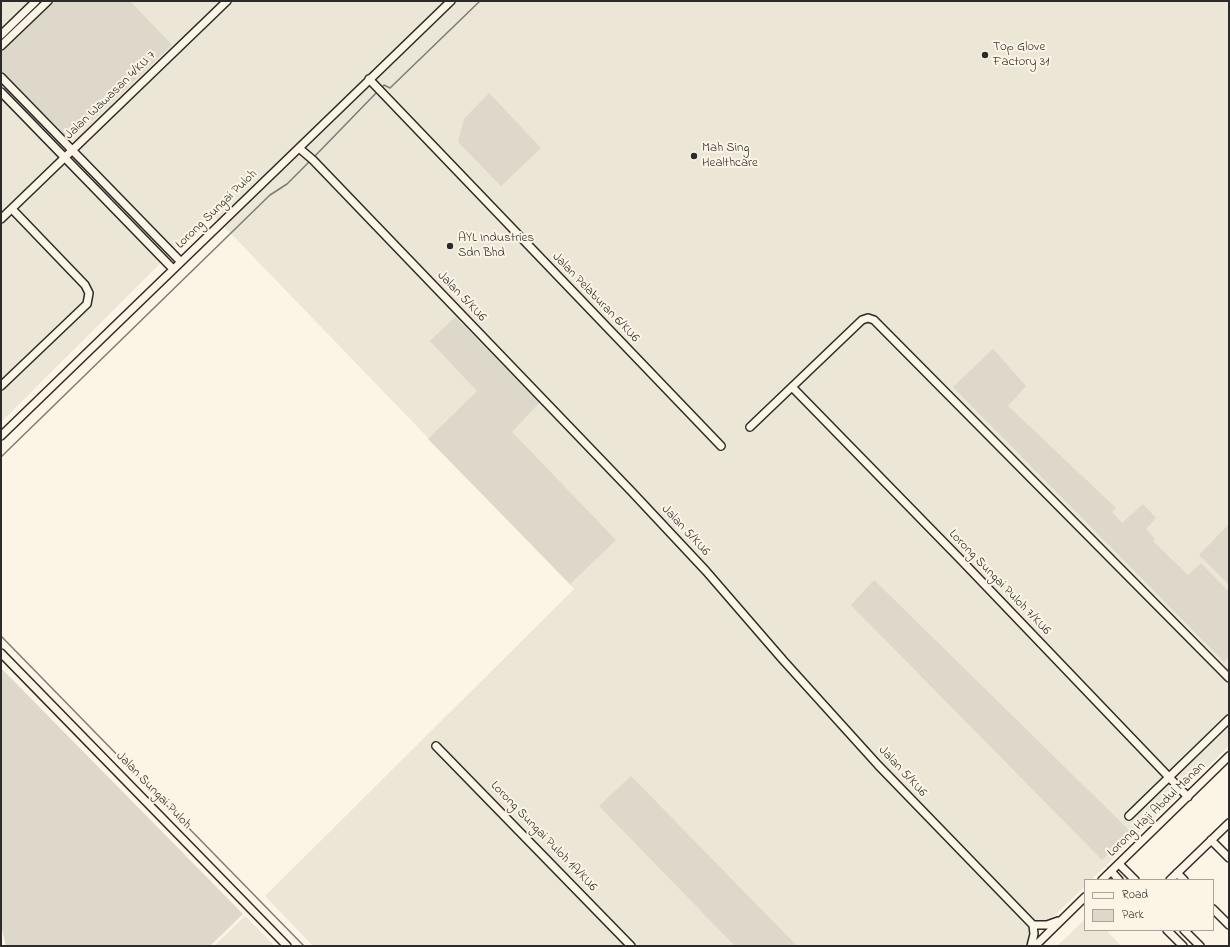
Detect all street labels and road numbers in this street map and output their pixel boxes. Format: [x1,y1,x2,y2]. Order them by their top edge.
street label: Jalan Wawasan 4/KU 7 [62,48,160,144]
street label: Lorong Sungai Puloh [173,167,261,253]
street label: Jalan Pelaburan 6/KU6 [548,250,642,346]
street label: Jalan 5/KU6 [433,269,489,325]
street label: Jalan 5/KU6 [657,502,713,560]
street label: Lorong Sungai Puloh 7/KU6 [945,527,1053,639]
street label: Jalan 5/KU6 [874,743,930,801]
street label: Jalan Sungai Puloh [112,749,194,833]
street label: Lorong Haji Abdul Manan [1105,759,1209,861]
street label: Lorong Sungai Puloh 1A/KU6 [486,779,600,895]

